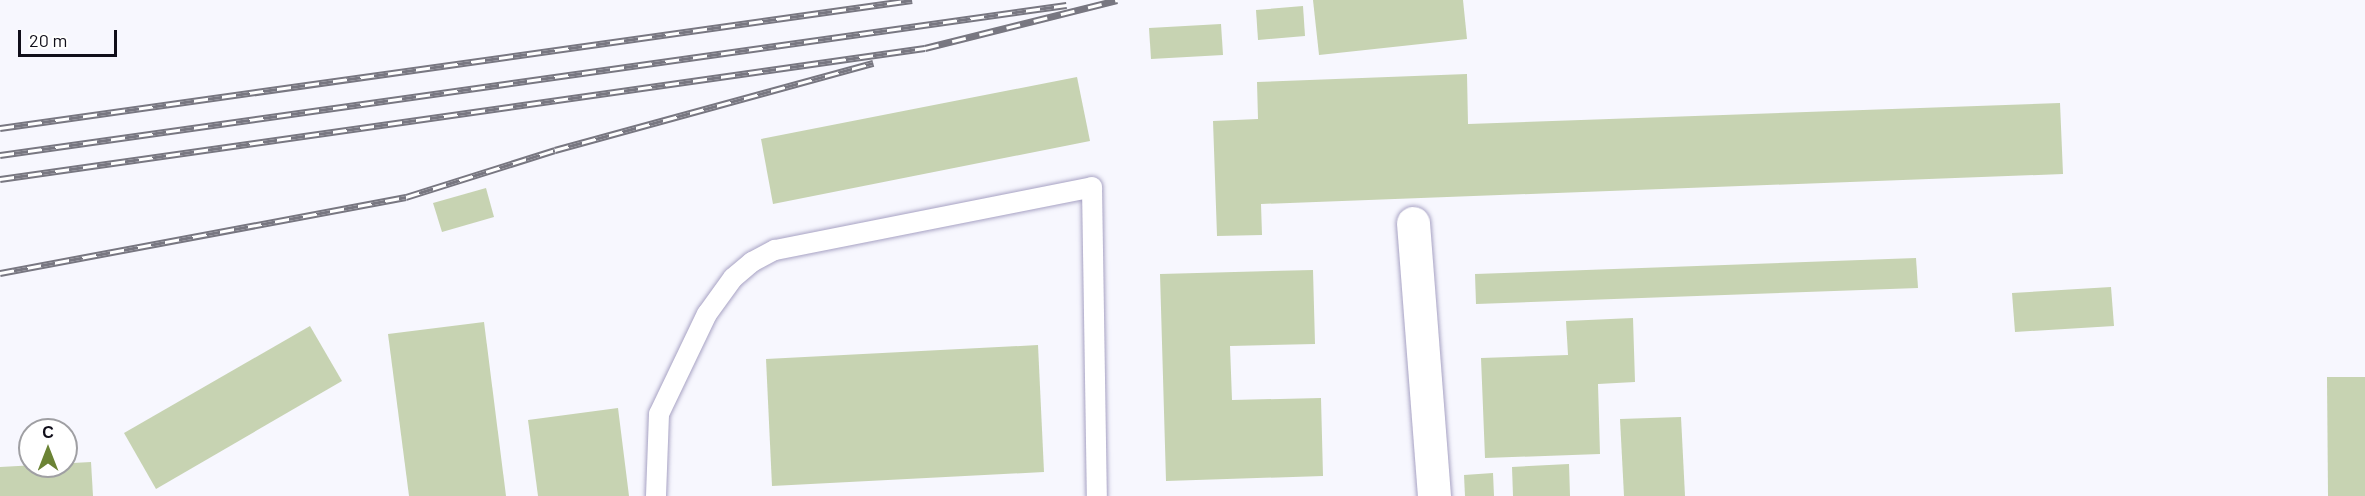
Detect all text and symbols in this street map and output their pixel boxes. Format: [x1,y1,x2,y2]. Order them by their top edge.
scale bar [21,18,120,56]
text: 20 m [29,29,67,51]
north arrow [18,418,78,478]
text: С [42,422,54,441]

